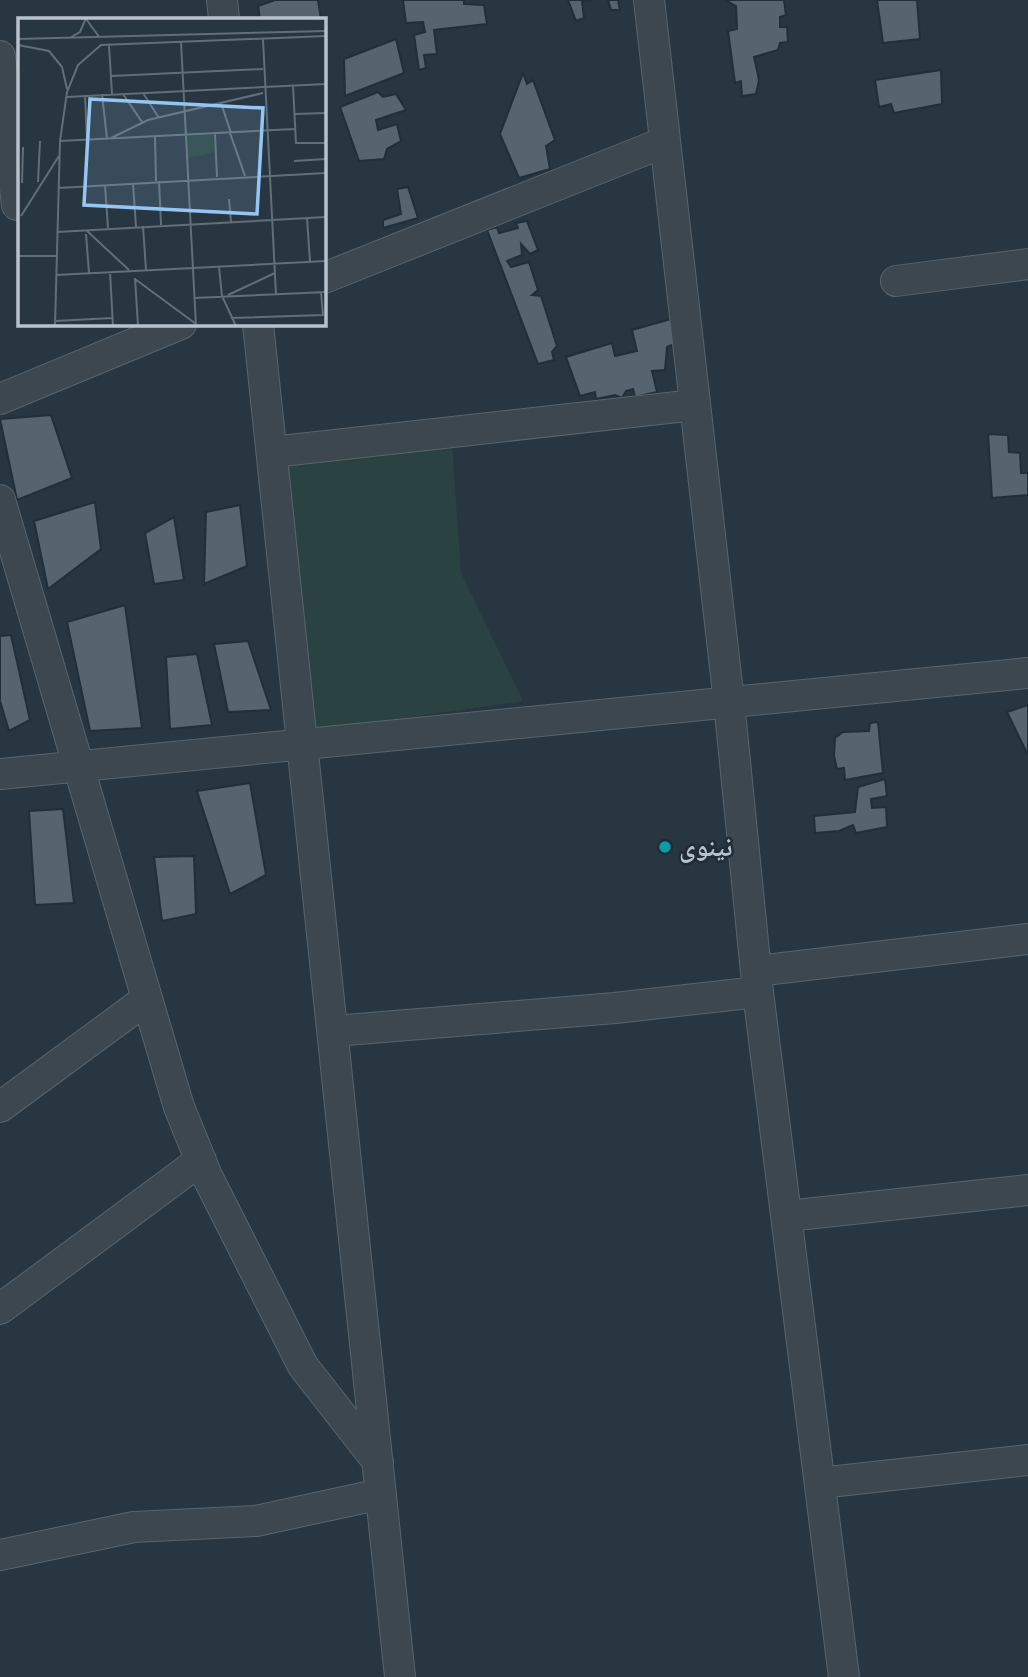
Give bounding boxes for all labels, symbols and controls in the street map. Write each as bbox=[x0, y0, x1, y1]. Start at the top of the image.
inset map bbox=[18, 18, 326, 326]
place label: نينوى bbox=[679, 832, 732, 863]
marker: نينوى bbox=[657, 839, 673, 855]

